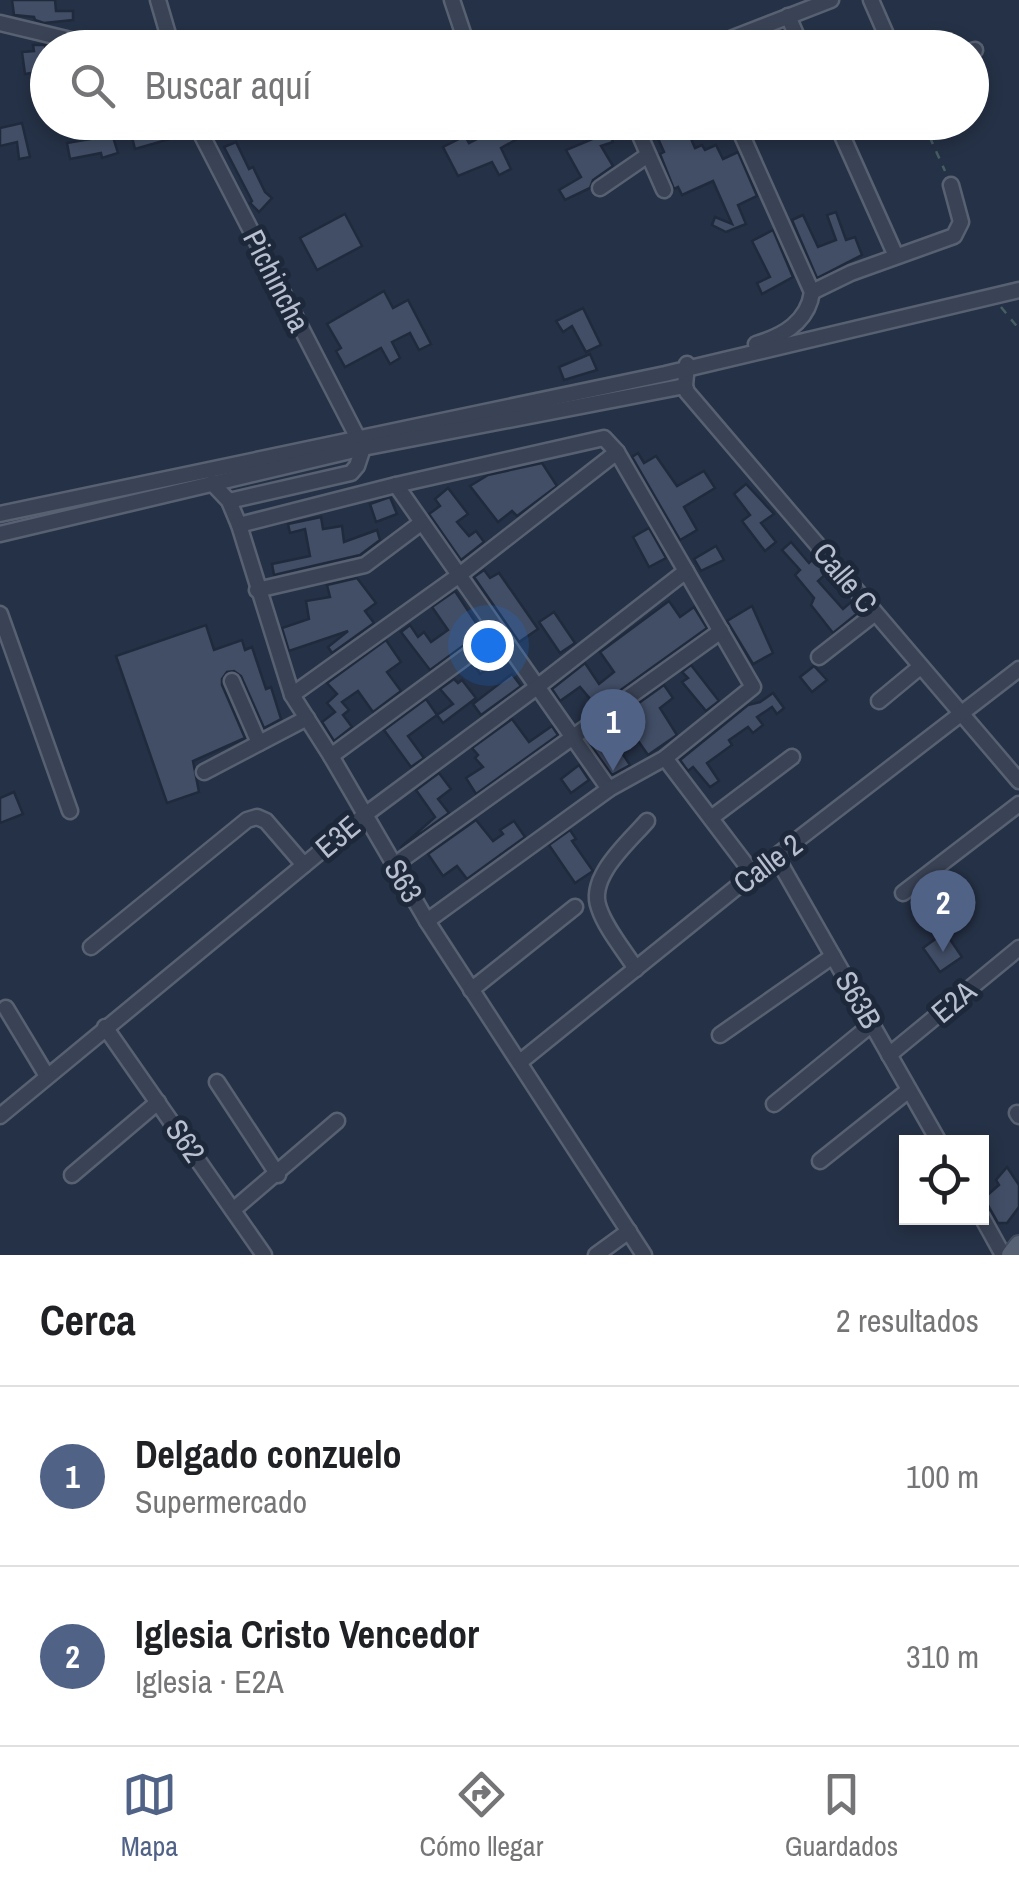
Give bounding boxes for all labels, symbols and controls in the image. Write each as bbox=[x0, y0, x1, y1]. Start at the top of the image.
search box bbox=[30, 30, 989, 140]
icon: search bbox=[65, 58, 120, 113]
text: Buscar aquí bbox=[145, 60, 311, 111]
street label: Pichincha bbox=[234, 223, 320, 339]
street label: Calle C bbox=[805, 534, 887, 621]
your location bbox=[463, 620, 514, 671]
pin: 1 bbox=[580, 688, 646, 771]
street label: E3E bbox=[307, 806, 368, 866]
street label: Calle 2 bbox=[725, 824, 810, 902]
street label: S63 bbox=[375, 851, 432, 910]
pin: 2 bbox=[910, 870, 976, 952]
street label: S63B bbox=[826, 963, 891, 1036]
street label: E2A bbox=[923, 971, 984, 1031]
street label: S62 bbox=[157, 1111, 215, 1170]
map controls bbox=[899, 1135, 989, 1225]
button: locate bbox=[899, 1135, 989, 1225]
text: Cerca bbox=[40, 1292, 136, 1348]
text: 2 resultados bbox=[836, 1299, 979, 1342]
text: Delgado conzuelo bbox=[135, 1429, 402, 1480]
text: 1 bbox=[65, 1455, 80, 1498]
text: 100 m bbox=[906, 1455, 979, 1498]
text: Supermercado bbox=[135, 1480, 307, 1523]
text: Iglesia Cristo Vencedor bbox=[135, 1609, 479, 1660]
text: 2 bbox=[65, 1635, 80, 1678]
text: 310 m bbox=[906, 1635, 979, 1678]
text: Iglesia · E2A bbox=[135, 1660, 284, 1703]
tab: Mapa bbox=[121, 1767, 178, 1865]
tab: Cómo llegar bbox=[420, 1767, 543, 1865]
tab: Guardados bbox=[785, 1767, 898, 1865]

